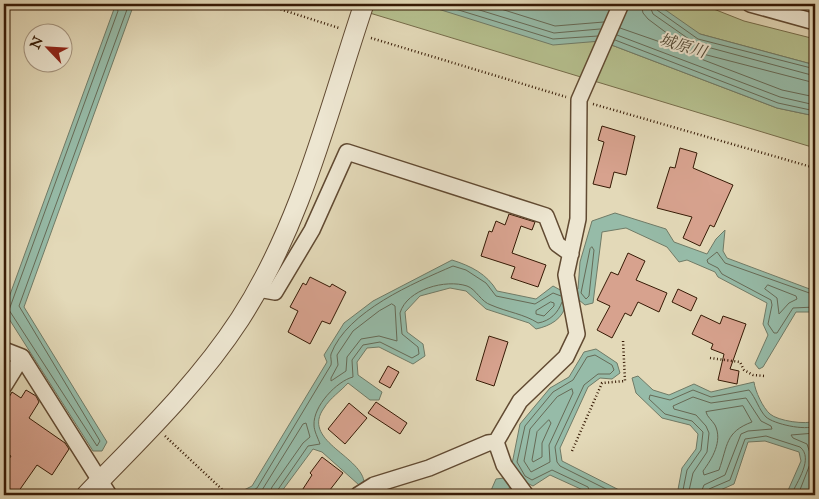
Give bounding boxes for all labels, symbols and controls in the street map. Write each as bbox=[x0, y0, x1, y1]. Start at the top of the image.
north arrow bbox=[22, 22, 72, 72]
water label: 城原川 bbox=[657, 29, 710, 62]
text: N bbox=[26, 34, 47, 52]

